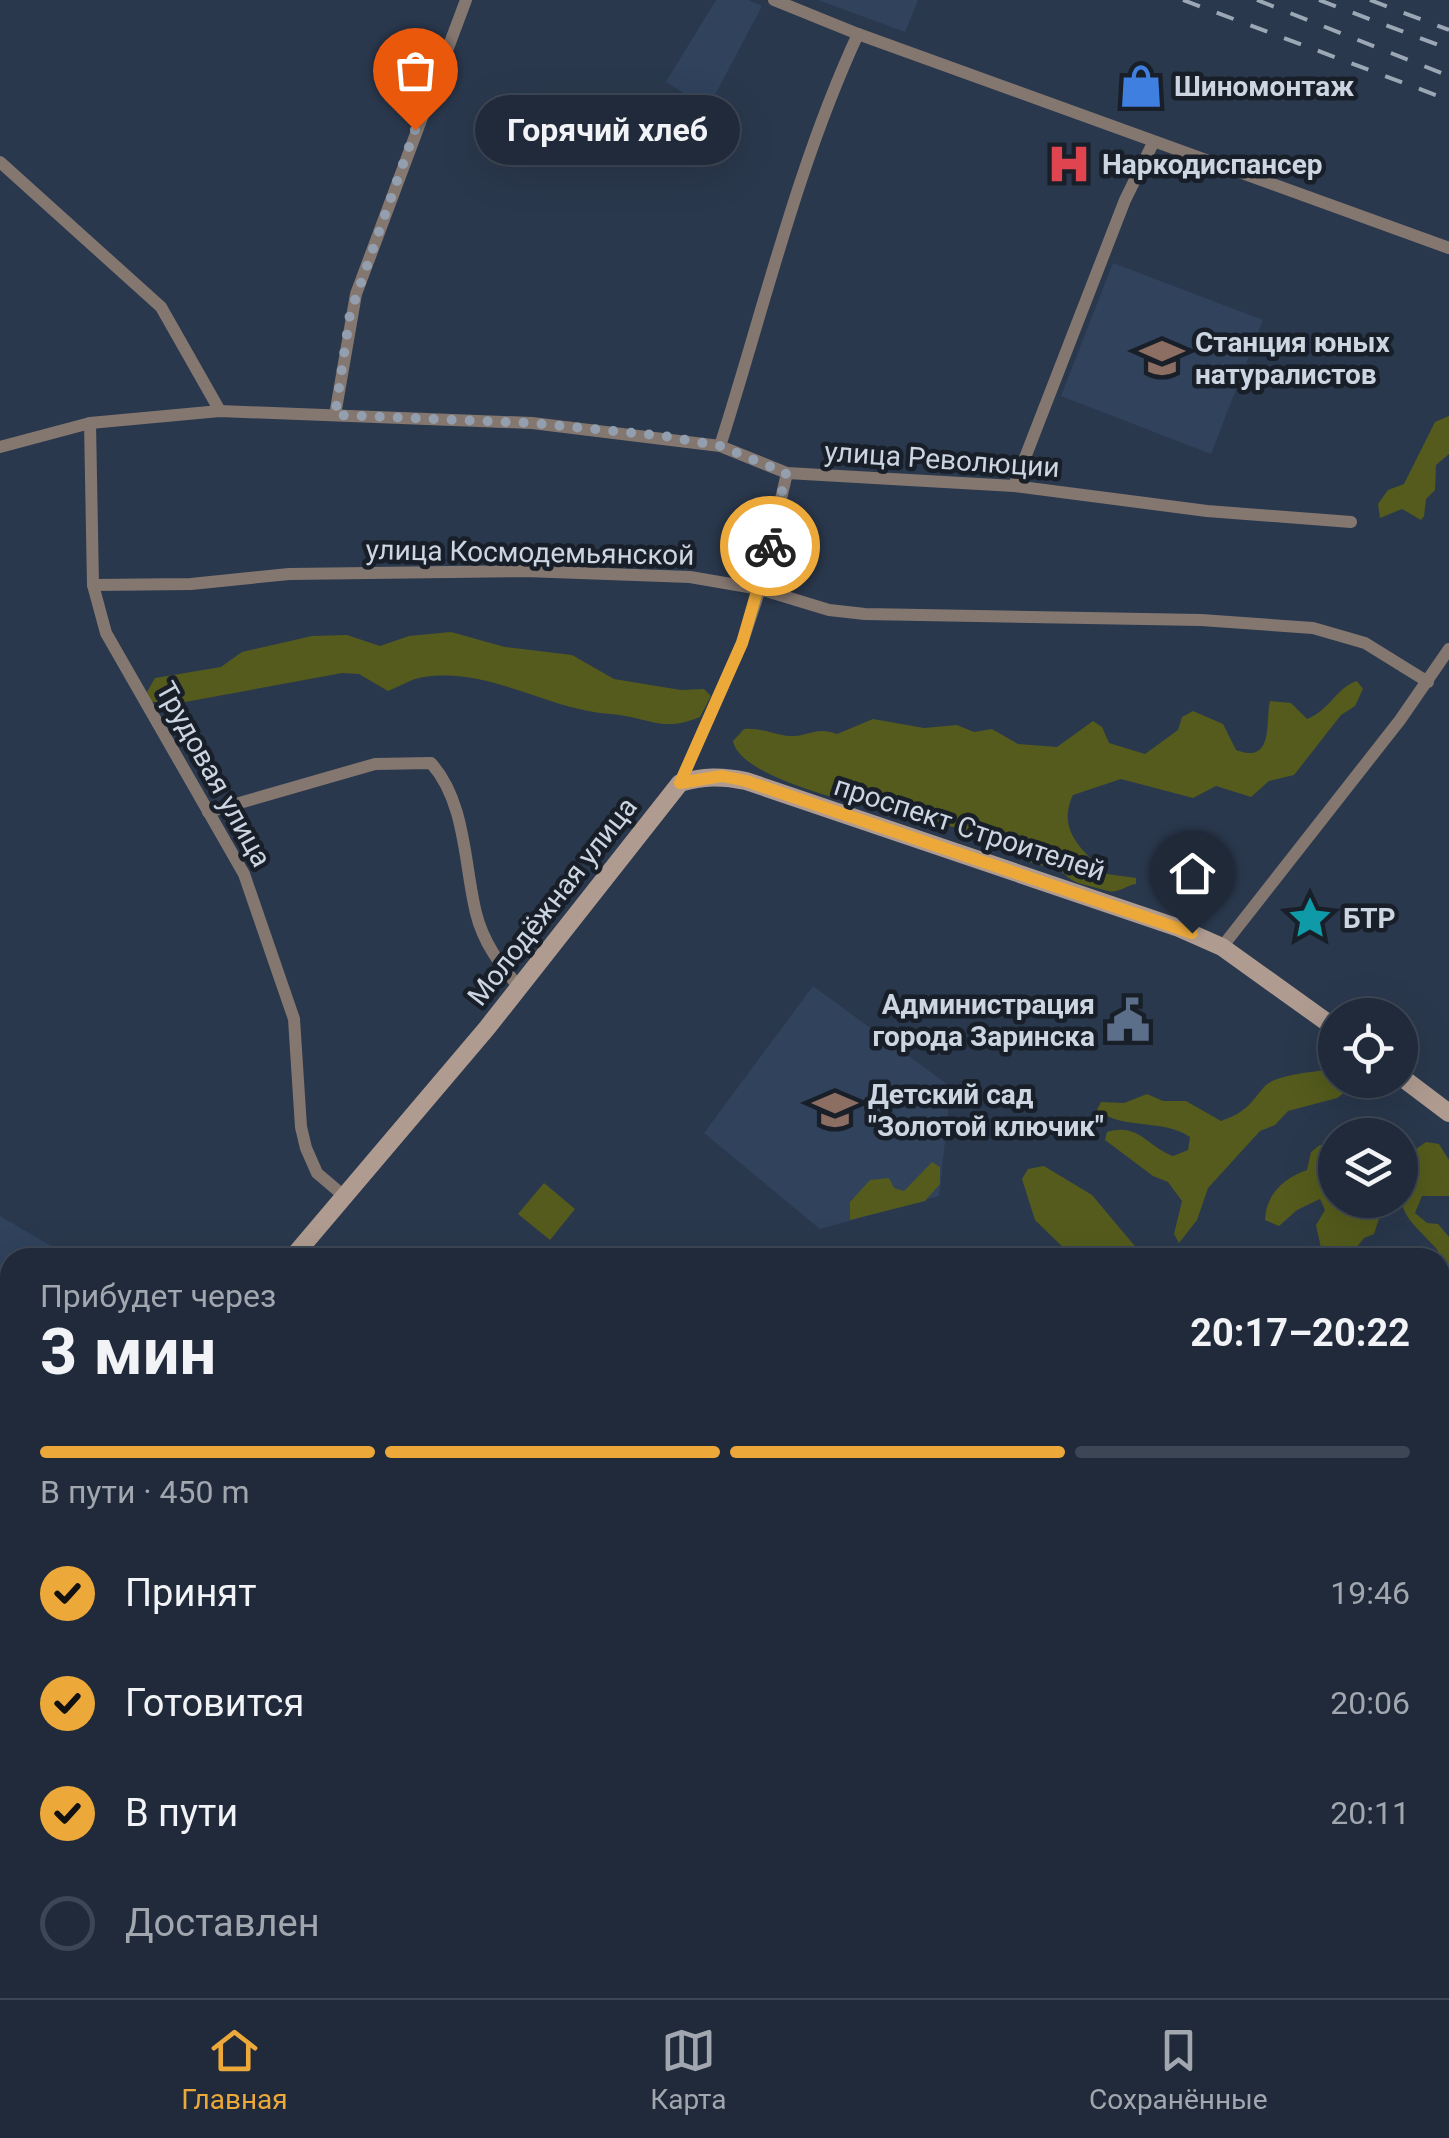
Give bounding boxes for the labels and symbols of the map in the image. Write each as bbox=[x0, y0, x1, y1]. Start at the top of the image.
pin bbox=[373, 28, 458, 131]
shop icon: Шиномонтаж bbox=[1117, 62, 1165, 110]
place label: Шиномонтаж bbox=[1174, 70, 1354, 103]
callout: Горячий хлеб bbox=[475, 95, 740, 165]
hospital icon: Наркодиспансер bbox=[1045, 140, 1093, 188]
place label: Наркодиспансер bbox=[1102, 148, 1323, 181]
place label: Станция юных натуралистов bbox=[1195, 326, 1390, 391]
school or university icon: Станция юных натуралистов bbox=[1138, 334, 1186, 382]
street label: улица Революции bbox=[823, 435, 1061, 484]
courier bbox=[720, 496, 820, 596]
street label: улица Космодемьянской bbox=[365, 533, 695, 572]
street label: Трудовая улица bbox=[149, 676, 278, 873]
street label: проспект Строителей bbox=[830, 769, 1110, 888]
street label: Молодёжная улица bbox=[461, 791, 644, 1012]
pin bbox=[1150, 831, 1235, 934]
place icon: БТР bbox=[1286, 894, 1334, 942]
place label: БТР bbox=[1343, 902, 1396, 935]
place label: Администрация города Заринска bbox=[872, 988, 1095, 1053]
public building icon: Администрация города Заринска bbox=[1104, 996, 1152, 1044]
place label: Детский сад "Золотой ключик" bbox=[868, 1078, 1104, 1143]
school or university icon: Детский сад "Золотой ключик" bbox=[811, 1086, 859, 1134]

